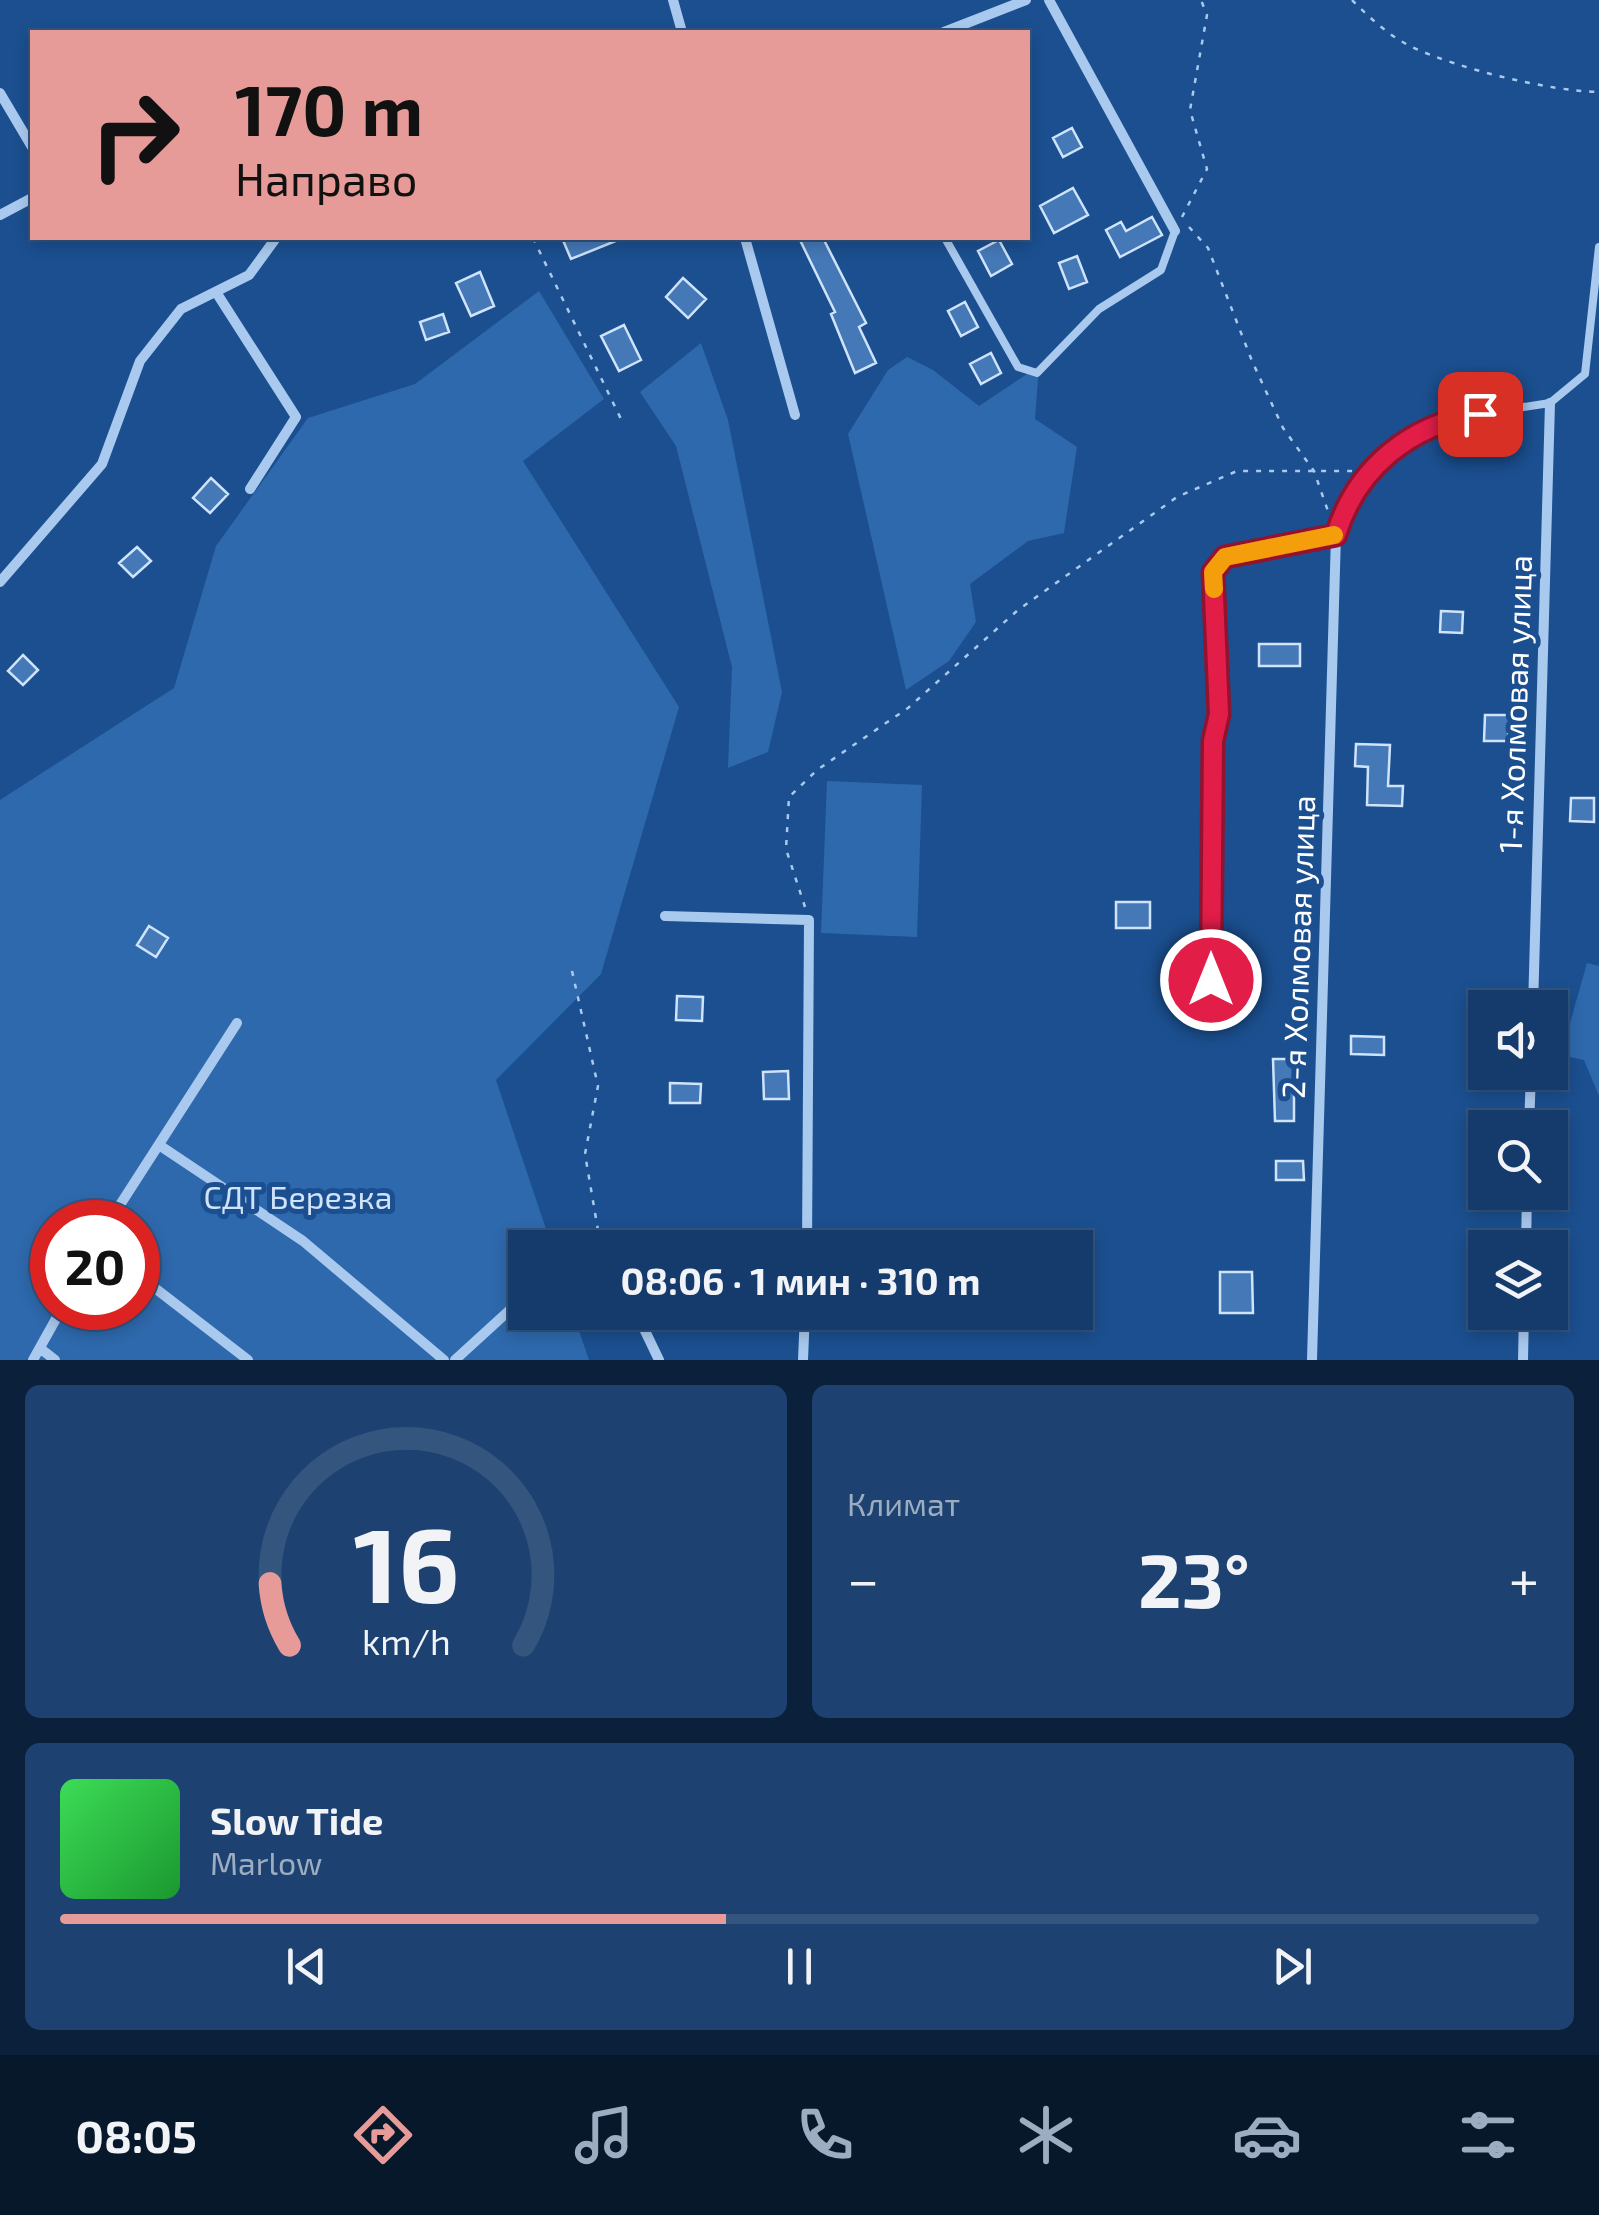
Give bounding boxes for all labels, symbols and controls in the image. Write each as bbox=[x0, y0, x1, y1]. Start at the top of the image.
text: 170 m bbox=[235, 66, 423, 150]
icon: right bbox=[70, 70, 200, 200]
text: Направо bbox=[235, 151, 417, 205]
pin bbox=[1438, 372, 1523, 457]
icon: arrive bbox=[1453, 387, 1508, 442]
street label: 1-я Холмовая улица bbox=[1490, 554, 1539, 854]
street label: 2-я Холмовая улица bbox=[1273, 795, 1322, 1099]
position arrow bbox=[1159, 928, 1263, 1032]
map controls bbox=[1468, 990, 1568, 1330]
button: sound bbox=[1468, 990, 1568, 1090]
button: search bbox=[1468, 1110, 1568, 1210]
park label: СДТ Березка bbox=[204, 1177, 392, 1215]
speed limit sign: 20 bbox=[30, 1200, 160, 1330]
button: layers bbox=[1468, 1230, 1568, 1330]
text: 08:06 · 1 мин · 310 m bbox=[621, 1257, 980, 1303]
text: Климат bbox=[847, 1484, 960, 1522]
text: 16 bbox=[353, 1499, 459, 1624]
text: 23° bbox=[1138, 1533, 1250, 1623]
text: − bbox=[847, 1545, 879, 1611]
text: + bbox=[1509, 1545, 1539, 1611]
text: km/h bbox=[362, 1619, 450, 1662]
text: Slow Tide bbox=[210, 1797, 383, 1843]
text: Marlow bbox=[210, 1843, 322, 1881]
icon: previous bbox=[279, 1939, 334, 1994]
icon: pause bbox=[772, 1939, 827, 1994]
icon: next bbox=[1265, 1939, 1320, 1994]
icon: directions bbox=[348, 2100, 418, 2170]
icon: music bbox=[569, 2100, 639, 2170]
icon: phone bbox=[790, 2100, 860, 2170]
icon: climate bbox=[1011, 2100, 1081, 2170]
icon: car bbox=[1232, 2100, 1302, 2170]
icon: filters bbox=[1453, 2100, 1523, 2170]
text: 08:05 bbox=[76, 2108, 197, 2162]

